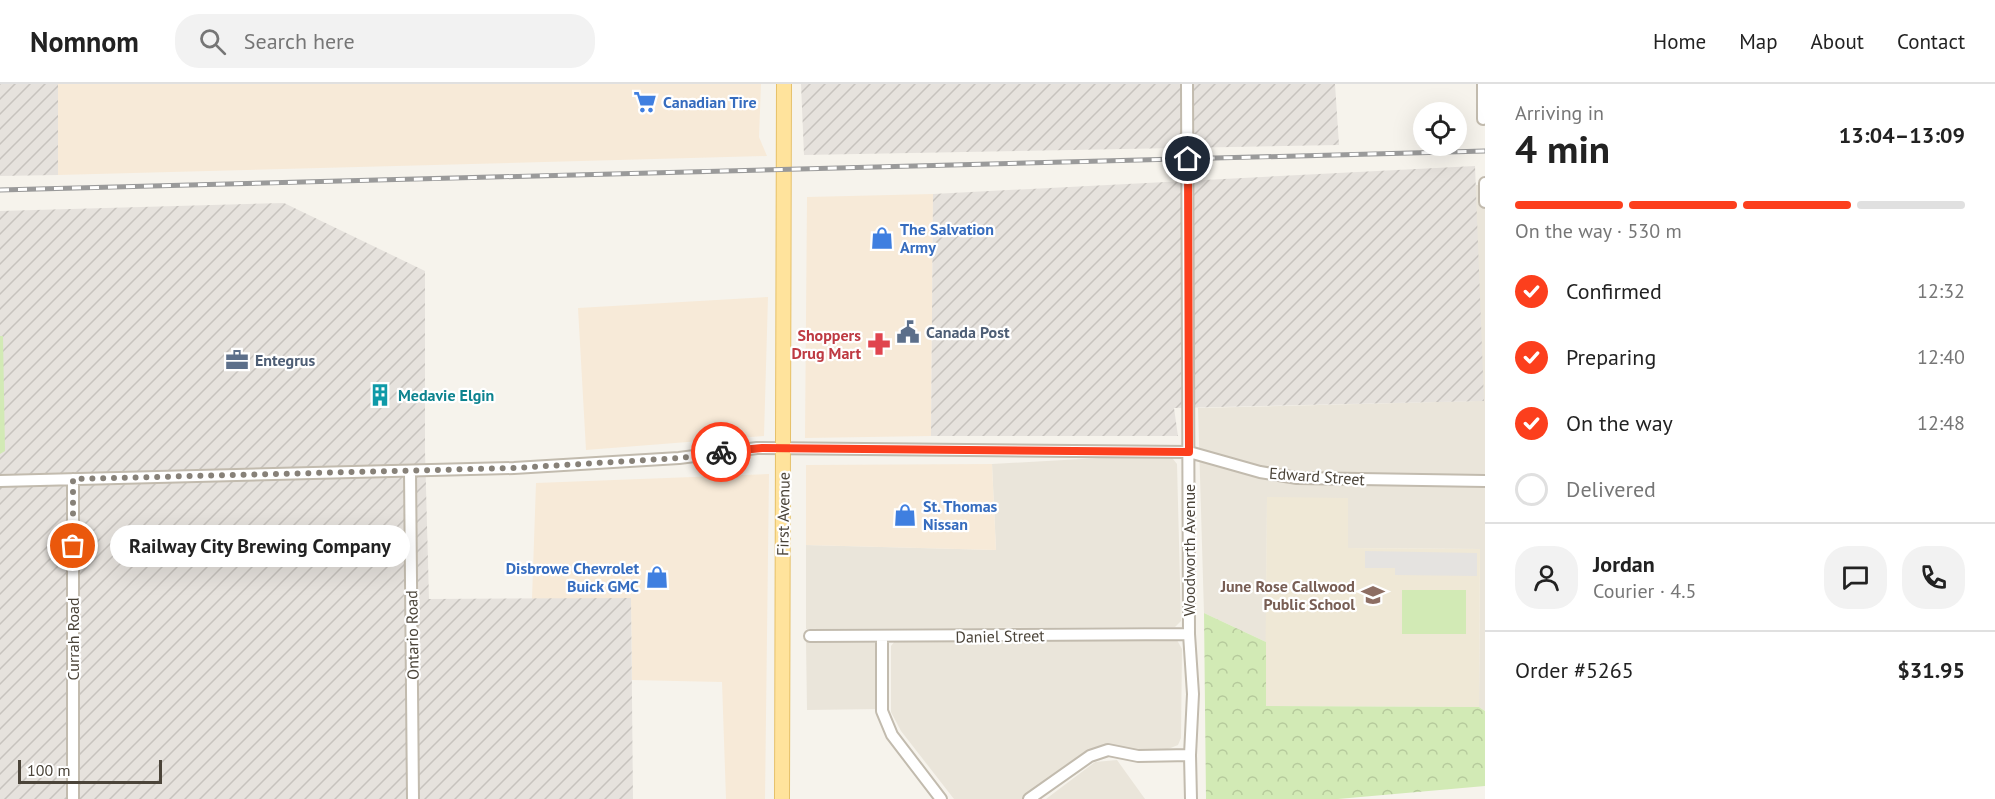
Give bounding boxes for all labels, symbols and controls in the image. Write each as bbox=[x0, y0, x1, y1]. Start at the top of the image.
search box bbox=[175, 14, 595, 68]
text: Nomnom bbox=[30, 23, 139, 60]
icon: search bbox=[196, 25, 229, 58]
text: Search here bbox=[244, 27, 355, 55]
text: Home bbox=[1653, 28, 1706, 55]
text: Map bbox=[1739, 28, 1778, 55]
text: About bbox=[1811, 28, 1864, 55]
text: Contact bbox=[1897, 28, 1965, 55]
supermarket icon: Canadian Tire bbox=[632, 89, 658, 115]
place label: Canadian Tire bbox=[663, 92, 757, 112]
text: Arriving in bbox=[1515, 100, 1604, 126]
map controls bbox=[1413, 102, 1467, 156]
button: locate bbox=[1413, 102, 1467, 156]
text: 13:04–13:09 bbox=[1839, 121, 1965, 149]
text: 4 min bbox=[1515, 123, 1610, 174]
pin bbox=[1162, 133, 1213, 184]
icon: home bbox=[1171, 142, 1204, 175]
text: On the way · 530 m bbox=[1515, 218, 1682, 244]
place label: The Salvation Army bbox=[900, 219, 994, 257]
shop icon: The Salvation Army bbox=[869, 225, 895, 251]
icon: check bbox=[1515, 275, 1548, 308]
text: Confirmed bbox=[1566, 277, 1662, 305]
text: 12:32 bbox=[1917, 278, 1965, 304]
public building icon: Canada Post bbox=[895, 319, 921, 345]
place label: Canada Post bbox=[926, 322, 1010, 342]
place label: Shoppers Drug Mart bbox=[791, 325, 861, 363]
pharmacy icon: Shoppers Drug Mart bbox=[866, 331, 892, 357]
icon: check bbox=[1515, 341, 1548, 374]
text: Preparing bbox=[1566, 343, 1656, 371]
text: 12:40 bbox=[1917, 344, 1965, 370]
office icon: Entegrus bbox=[224, 347, 250, 373]
place label: Entegrus bbox=[255, 350, 315, 370]
building icon: Medavie Elgin bbox=[367, 382, 393, 408]
place label: Medavie Elgin bbox=[398, 385, 494, 405]
icon: check bbox=[1515, 407, 1548, 440]
text: On the way bbox=[1566, 409, 1673, 437]
text: 12:48 bbox=[1917, 410, 1965, 436]
courier bbox=[691, 422, 751, 482]
icon: bike bbox=[705, 436, 738, 469]
street label: Edward Street bbox=[1268, 463, 1366, 489]
street label: First Avenue bbox=[772, 472, 794, 556]
text: Delivered bbox=[1566, 475, 1656, 503]
street label: Woodworth Avenue bbox=[1179, 484, 1199, 616]
place label: St. Thomas Nissan bbox=[923, 496, 998, 534]
shop icon: St. Thomas Nissan bbox=[892, 502, 918, 528]
pin bbox=[47, 520, 98, 571]
callout: Railway City Brewing Company bbox=[109, 525, 409, 567]
icon: bag bbox=[56, 529, 89, 562]
text: Railway City Brewing Company bbox=[129, 533, 391, 559]
button: person bbox=[1515, 546, 1578, 609]
button: chat bbox=[1824, 546, 1887, 609]
button: phone bbox=[1902, 546, 1965, 609]
text: Jordan bbox=[1593, 550, 1655, 578]
place label: Disbrowe Chevrolet Buick GMC bbox=[506, 558, 639, 596]
shop icon: Disbrowe Chevrolet Buick GMC bbox=[644, 564, 670, 590]
place label: June Rose Callwood Public School bbox=[1220, 576, 1355, 614]
text: Courier · 4.5 bbox=[1593, 578, 1696, 604]
school or university icon: June Rose Callwood Public School bbox=[1360, 582, 1386, 608]
street label: Ontario Road bbox=[401, 590, 423, 680]
street label: Currah Road bbox=[63, 597, 83, 681]
street label: Daniel Street bbox=[955, 625, 1045, 647]
text: Order #5265 bbox=[1515, 656, 1634, 684]
text: $31.95 bbox=[1897, 656, 1965, 684]
scale bar bbox=[18, 757, 162, 784]
text: 100 m bbox=[27, 760, 70, 780]

